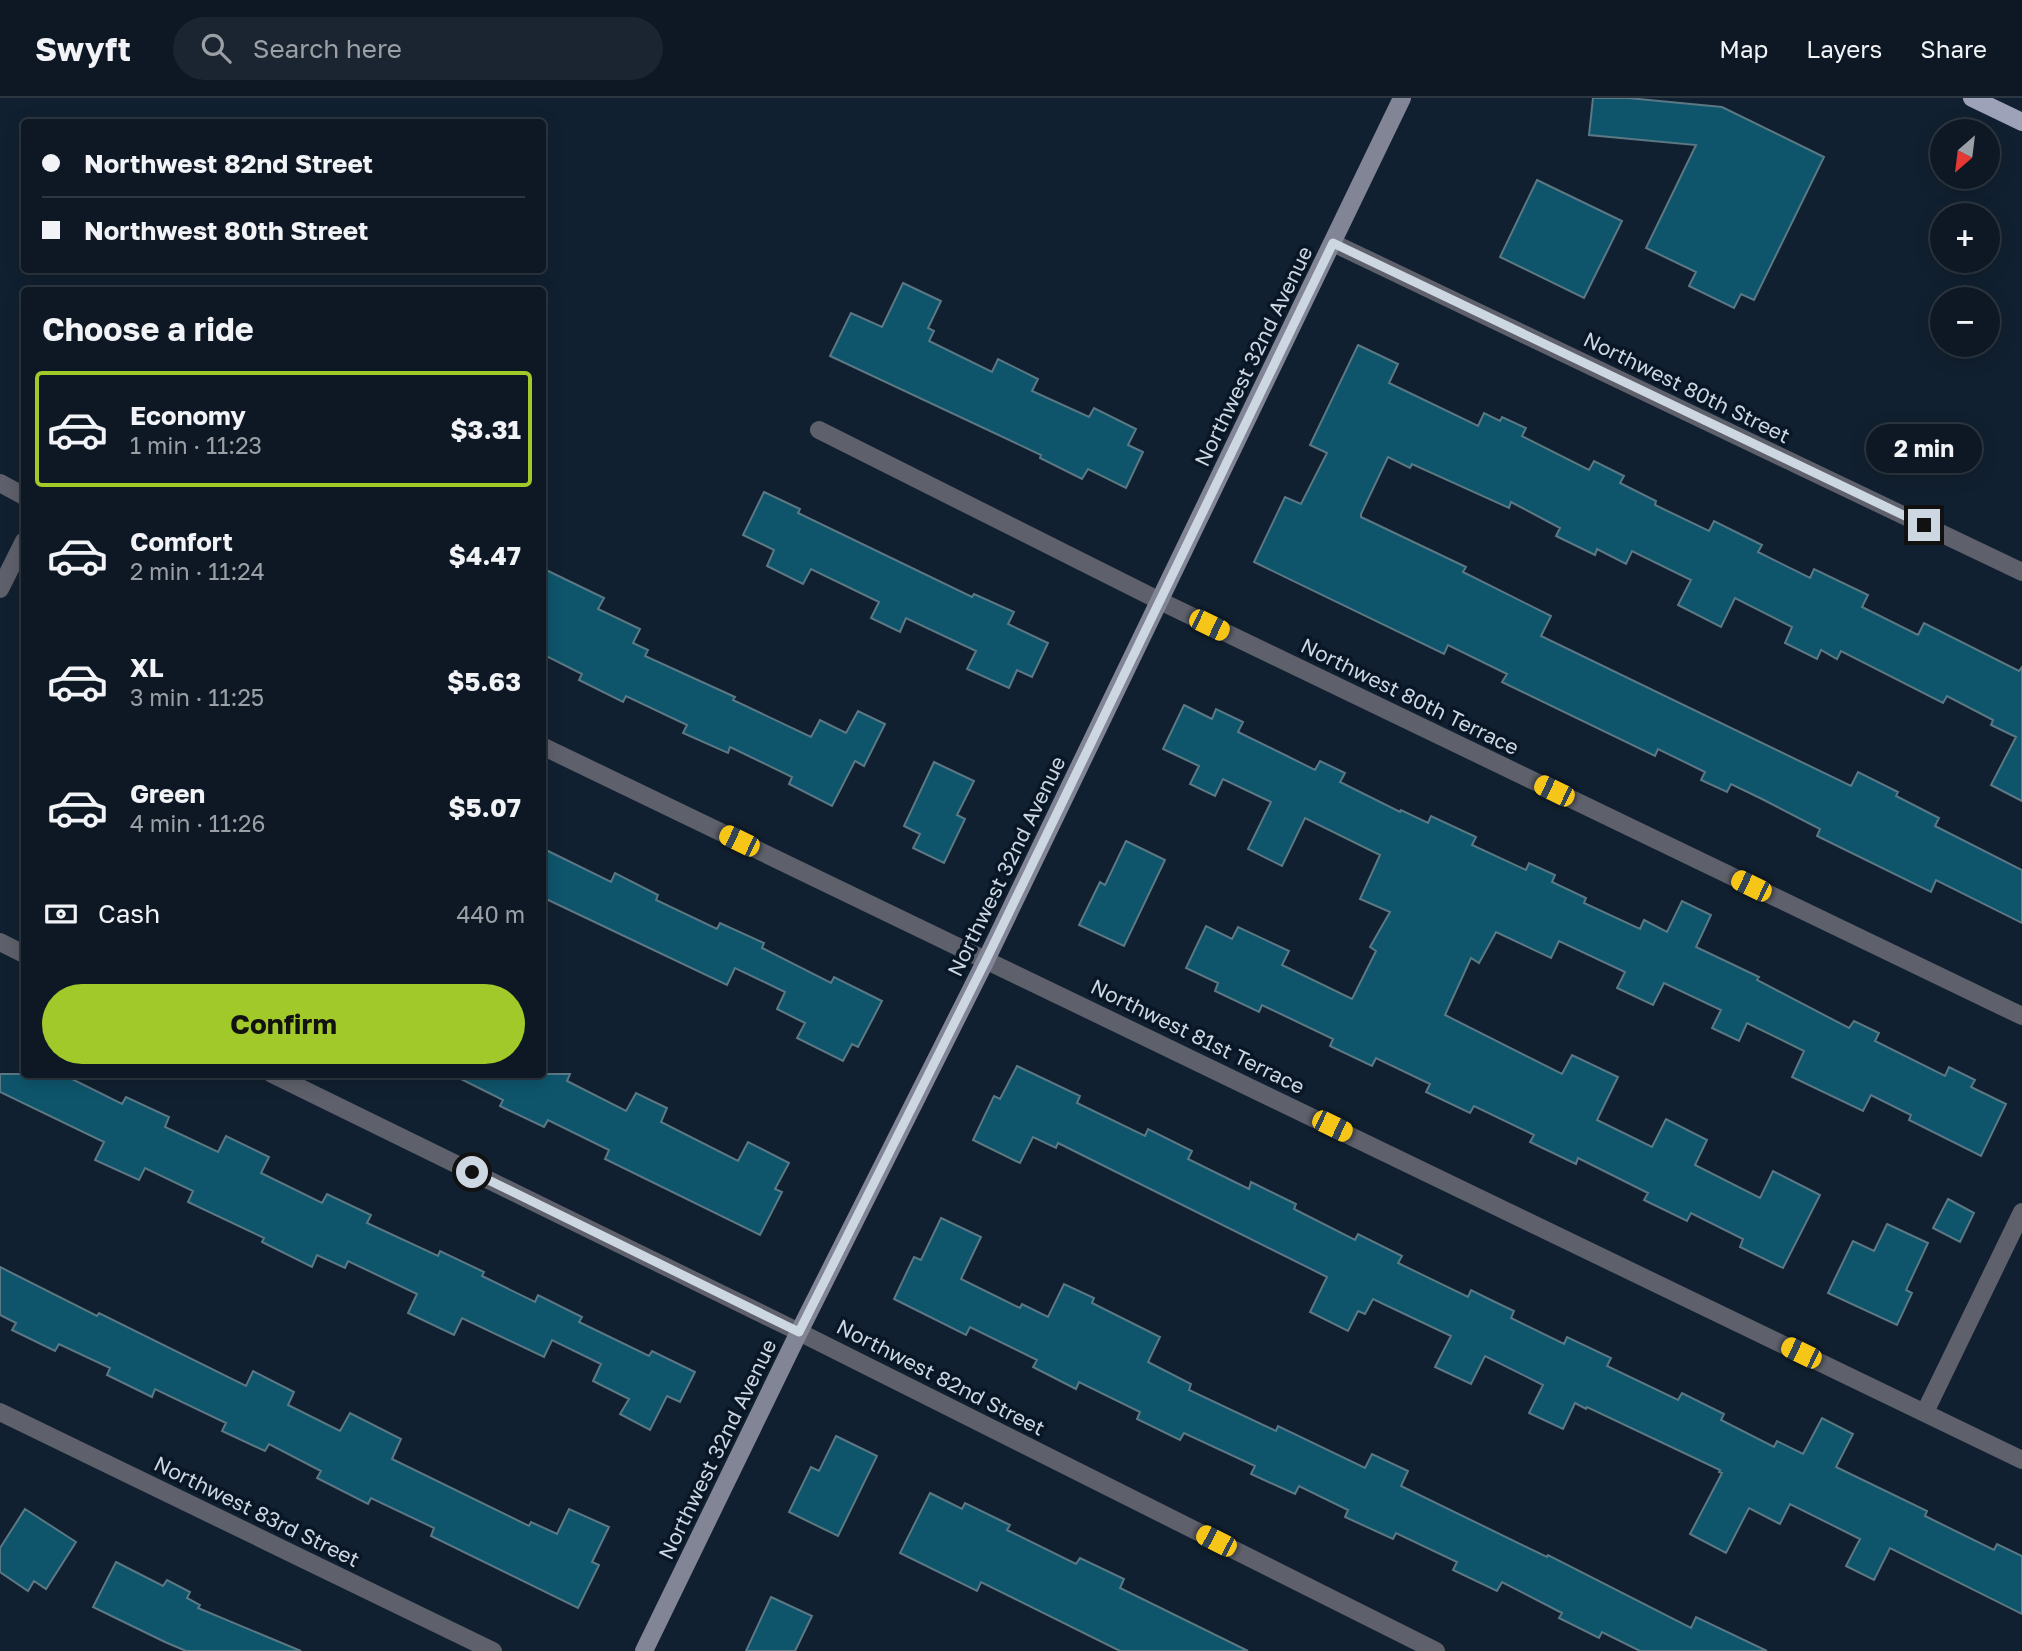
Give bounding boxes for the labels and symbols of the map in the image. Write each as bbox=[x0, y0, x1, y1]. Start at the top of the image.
north arrow bbox=[1930, 119, 2000, 189]
street label: Northwest 32nd Avenue bbox=[1188, 242, 1318, 470]
street label: Northwest 80th Street bbox=[1579, 326, 1795, 448]
callout: 2 min bbox=[1866, 424, 1982, 472]
route end bbox=[1908, 509, 1940, 541]
car bbox=[1186, 606, 1233, 644]
street label: Northwest 80th Terrace bbox=[1297, 632, 1523, 760]
street label: Northwest 32nd Avenue bbox=[941, 752, 1071, 980]
car bbox=[1531, 772, 1578, 810]
car bbox=[716, 822, 763, 860]
car bbox=[1728, 867, 1775, 905]
street label: Northwest 81st Terrace bbox=[1087, 973, 1309, 1099]
car bbox=[1309, 1107, 1356, 1145]
route start bbox=[456, 1156, 488, 1188]
street label: Northwest 82nd Street bbox=[833, 1313, 1049, 1441]
car bbox=[1778, 1334, 1825, 1372]
street label: Northwest 32nd Avenue bbox=[652, 1335, 782, 1563]
street label: Northwest 83rd Street bbox=[150, 1450, 364, 1572]
car bbox=[1193, 1522, 1240, 1560]

